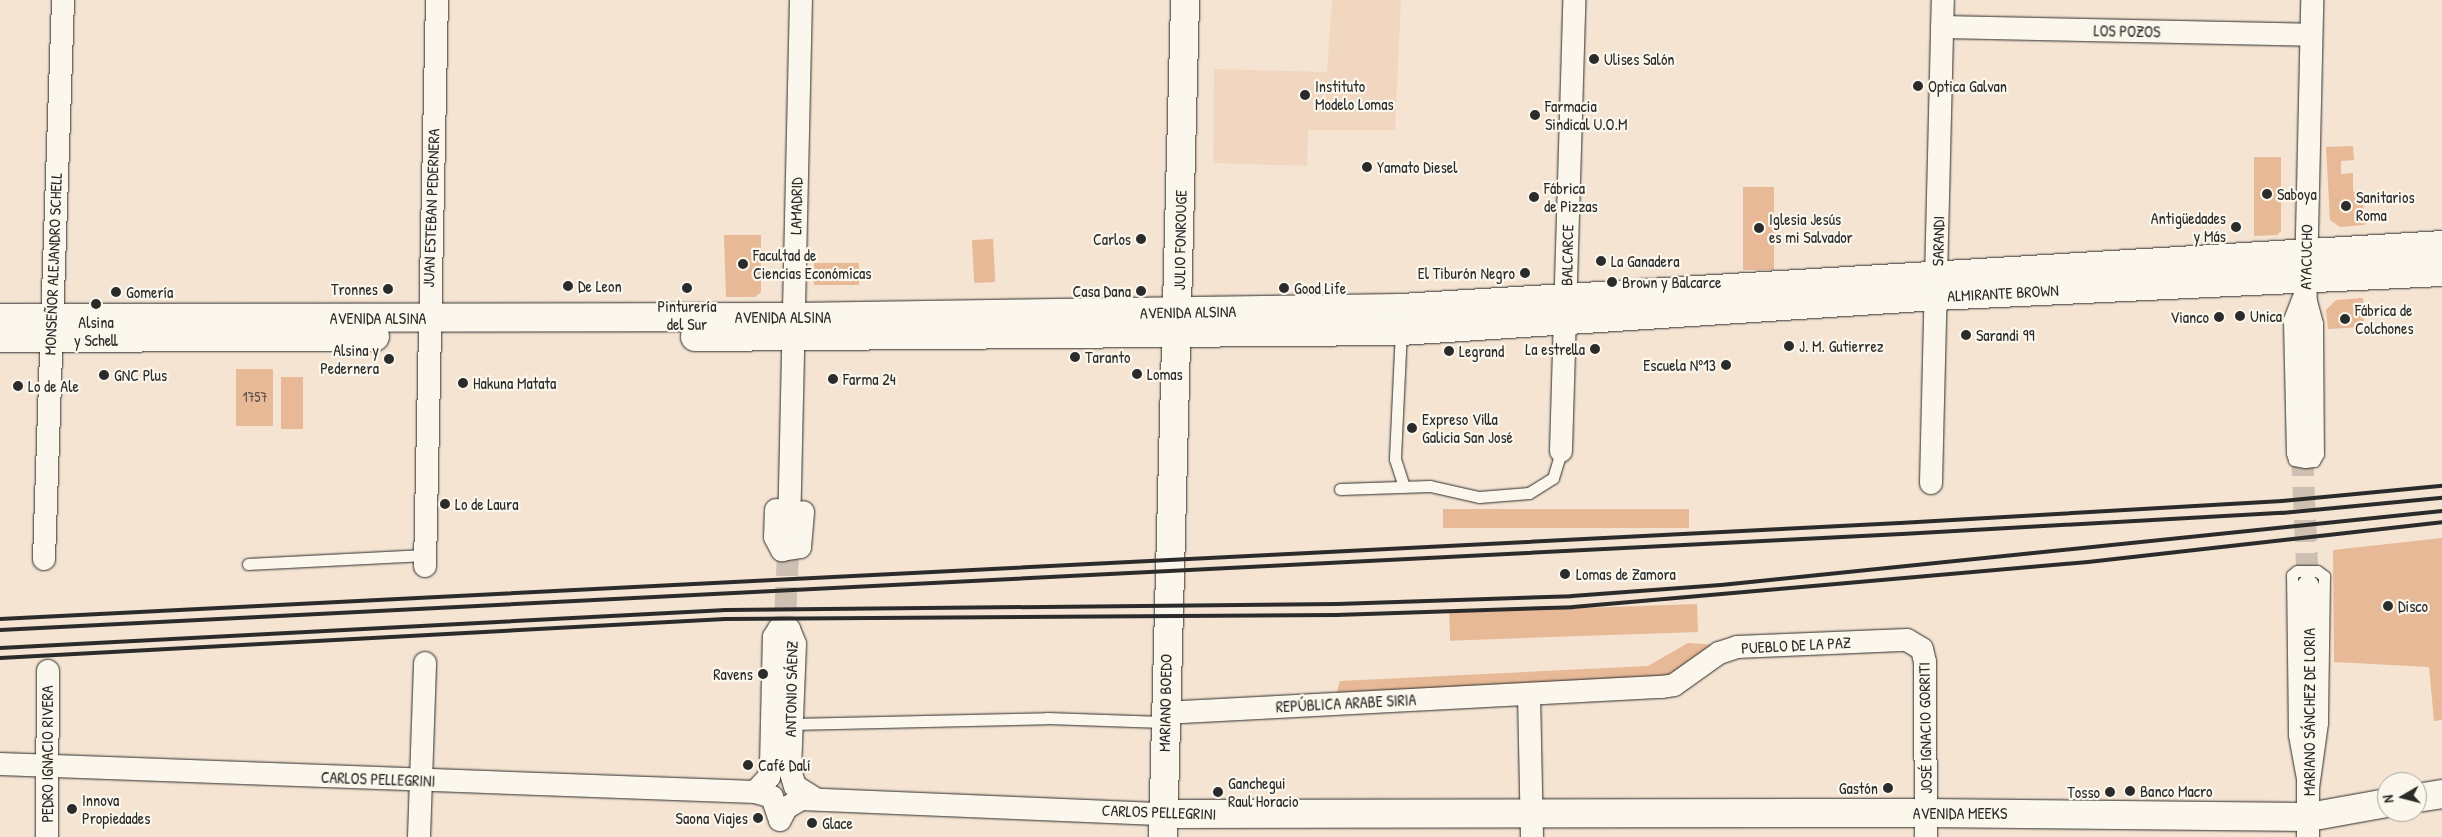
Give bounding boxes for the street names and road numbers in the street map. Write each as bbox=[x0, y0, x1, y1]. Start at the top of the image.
street label: LOS POZOS bbox=[2093, 21, 2161, 41]
street label: JUAN ESTEBAN PEDERNERA bbox=[419, 128, 443, 288]
street label: MONSEÑOR ALEJANDRO SCHELL bbox=[40, 172, 66, 356]
street label: LAMADRID bbox=[786, 177, 806, 235]
street label: JULIO FONROUGE bbox=[1170, 190, 1190, 290]
street label: SARANDI bbox=[1928, 216, 1948, 266]
street label: BALCARCE bbox=[1557, 224, 1577, 286]
street label: AYACUCHO bbox=[2296, 224, 2316, 290]
street label: ALMIRANTE BROWN bbox=[1947, 280, 2059, 306]
street label: AVENIDA ALSINA bbox=[1140, 302, 1236, 322]
street label: AVENIDA ALSINA bbox=[735, 307, 831, 327]
street label: AVENIDA ALSINA bbox=[330, 308, 426, 328]
street label: MARIANO SÁNCHEZ DE LORIA bbox=[2299, 628, 2319, 796]
street label: PUEBLO DE LA PAZ bbox=[1741, 633, 1851, 657]
street label: ANTONIO SÁENZ bbox=[781, 641, 801, 737]
street label: MARIANO BOEDO bbox=[1155, 654, 1175, 752]
street label: JOSÉ IGNACIO GORRITI bbox=[1914, 662, 1936, 794]
street label: PEDRO IGNACIO RIVERA bbox=[37, 685, 57, 823]
street label: REPÚBLICA ARABE SIRIA bbox=[1275, 690, 1417, 716]
street label: CARLOS PELLEGRINI bbox=[320, 767, 436, 791]
street label: CARLOS PELLEGRINI bbox=[1101, 800, 1217, 824]
street label: AVENIDA MEEKS bbox=[1913, 803, 2007, 823]

